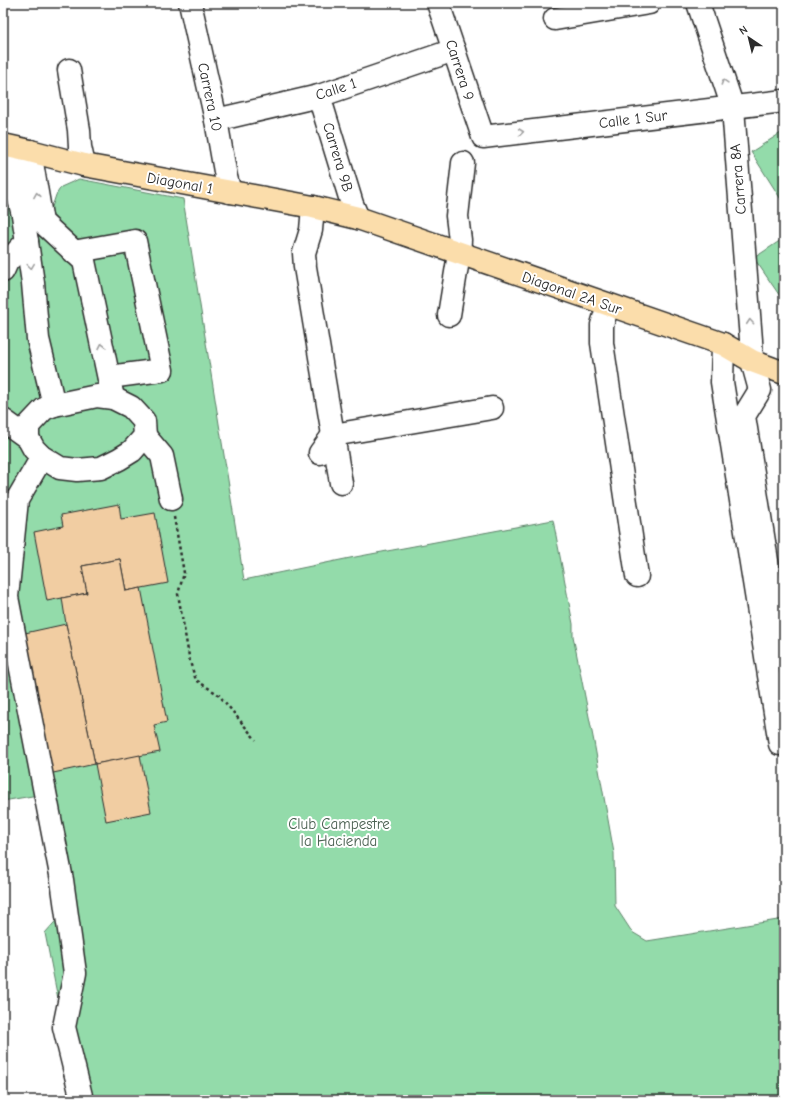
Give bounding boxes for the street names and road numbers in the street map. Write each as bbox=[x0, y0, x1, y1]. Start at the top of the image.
street label: Carrera 9 bbox=[442, 38, 478, 103]
street label: Carrera 10 bbox=[194, 61, 226, 133]
street label: Calle 1 bbox=[313, 74, 359, 104]
street label: Calle 1 Sur bbox=[598, 106, 668, 132]
street label: Carrera 9B bbox=[319, 120, 357, 194]
street label: Carrera 8A bbox=[726, 143, 750, 215]
street label: Diagonal 1 bbox=[146, 168, 214, 198]
street label: Diagonal 2A Sur bbox=[520, 268, 624, 318]

